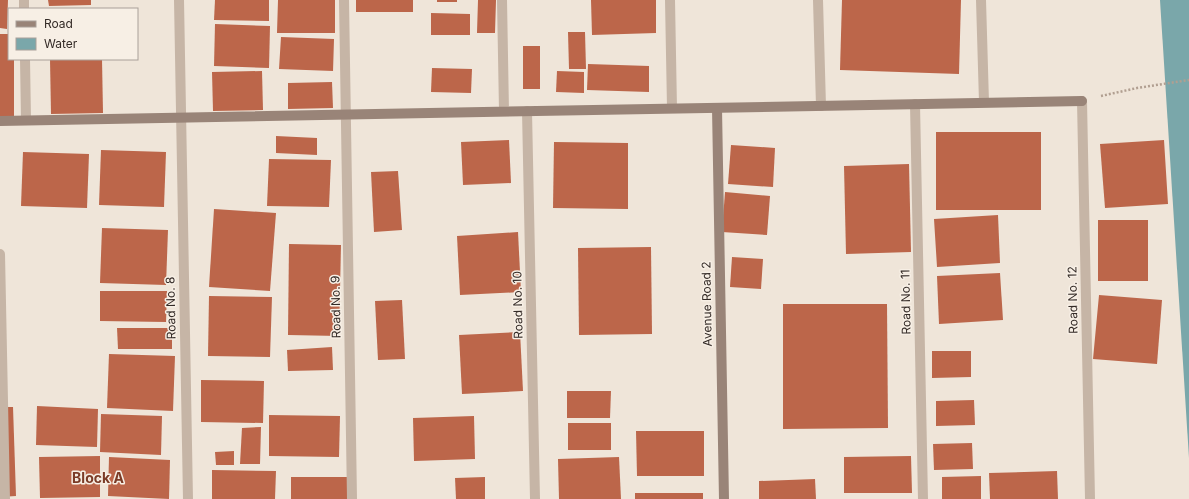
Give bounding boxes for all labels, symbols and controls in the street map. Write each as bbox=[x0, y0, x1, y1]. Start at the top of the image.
legend bbox=[8, 8, 138, 60]
text: Road bbox=[44, 16, 73, 31]
text: Water bbox=[44, 36, 78, 51]
street label: Avenue Road 2 bbox=[698, 261, 715, 347]
street label: Road No. 12 bbox=[1064, 266, 1081, 334]
street label: Road No. 11 bbox=[897, 269, 914, 335]
street label: Road No. 10 bbox=[509, 271, 526, 339]
street label: Road No. 9 bbox=[327, 275, 344, 339]
street label: Road No. 8 bbox=[162, 276, 179, 340]
district label: Block A bbox=[72, 469, 124, 486]

